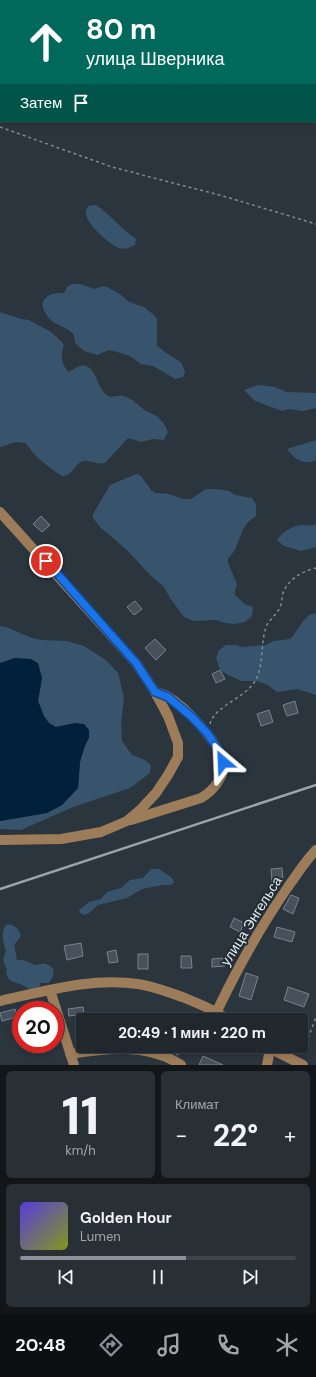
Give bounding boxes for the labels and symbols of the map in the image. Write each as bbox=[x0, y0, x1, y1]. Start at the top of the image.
pin bbox=[29, 544, 63, 578]
position arrow bbox=[202, 741, 244, 783]
street label: улица Энгельса bbox=[216, 873, 286, 969]
speed limit sign: 20 bbox=[12, 1001, 64, 1053]

